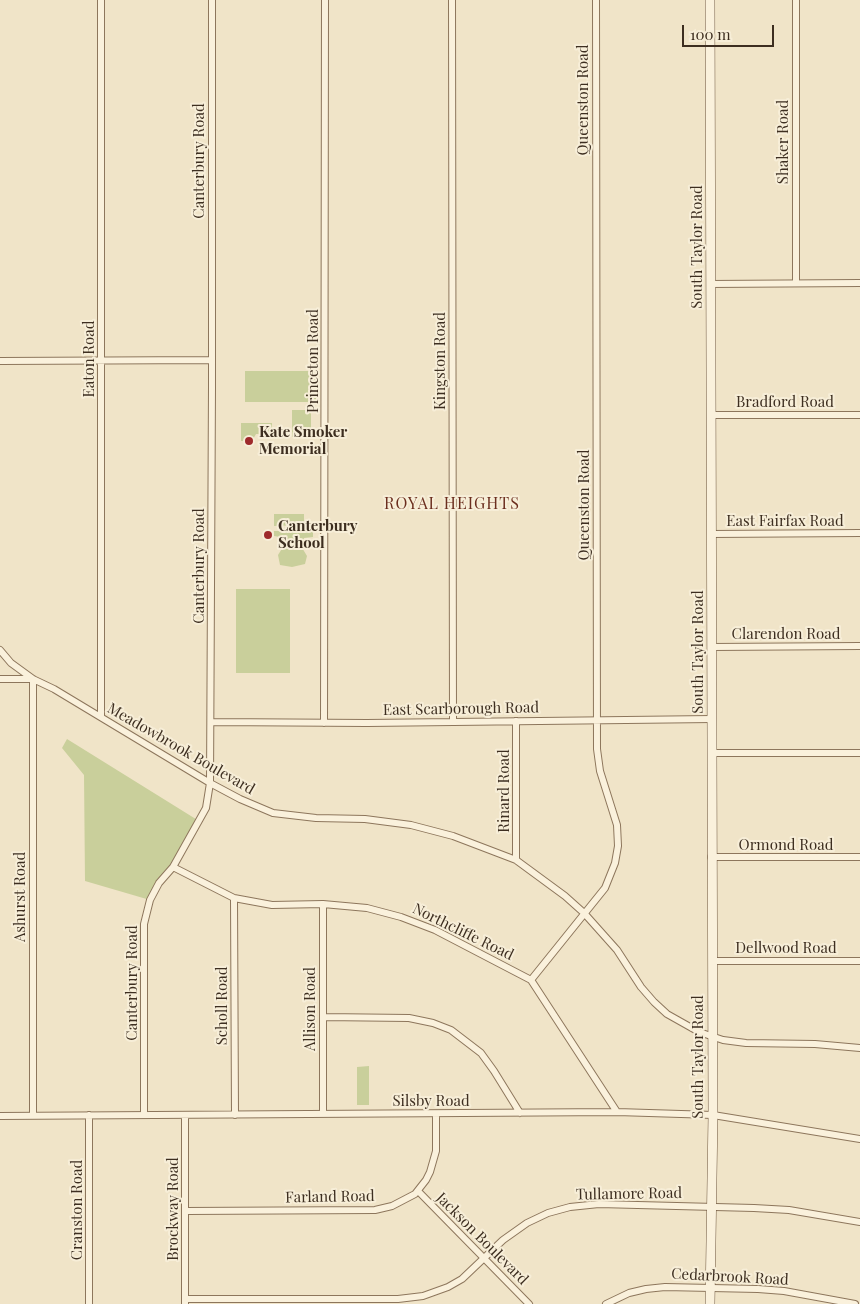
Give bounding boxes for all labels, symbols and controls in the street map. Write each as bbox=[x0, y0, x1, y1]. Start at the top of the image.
scale bar bbox=[685, 15, 778, 47]
text: 100 m bbox=[690, 24, 731, 44]
street label: Queenston Road bbox=[574, 44, 592, 156]
street label: Shaker Road bbox=[774, 100, 792, 184]
street label: Canterbury Road bbox=[190, 103, 208, 219]
street label: South Taylor Road bbox=[688, 185, 706, 309]
street label: Princeton Road bbox=[304, 309, 322, 413]
street label: Kingston Road bbox=[431, 312, 449, 410]
street label: Eaton Road bbox=[80, 321, 98, 397]
street label: Bradford Road bbox=[736, 393, 834, 411]
place label: Kate Smoker Memorial bbox=[259, 423, 347, 458]
marker: Kate Smoker Memorial bbox=[243, 435, 255, 447]
street label: Queenston Road bbox=[575, 449, 593, 561]
district label: ROYAL HEIGHTS bbox=[382, 494, 522, 514]
street label: Canterbury Road bbox=[190, 508, 208, 624]
street label: East Fairfax Road bbox=[726, 512, 844, 530]
place label: Canterbury School bbox=[278, 517, 358, 552]
marker: Canterbury School bbox=[262, 529, 274, 541]
street label: South Taylor Road bbox=[689, 590, 707, 714]
street label: Clarendon Road bbox=[732, 625, 840, 643]
street label: Meadowbrook Boulevard bbox=[104, 699, 258, 799]
street label: East Scarborough Road bbox=[383, 699, 539, 719]
street label: Rinard Road bbox=[495, 749, 513, 833]
street label: Ormond Road bbox=[739, 836, 833, 854]
street label: Ashurst Road bbox=[11, 852, 29, 942]
street label: Northcliffe Road bbox=[409, 900, 517, 964]
street label: Canterbury Road bbox=[123, 925, 141, 1041]
street label: Dellwood Road bbox=[735, 939, 837, 957]
street label: Scholl Road bbox=[213, 967, 231, 1045]
street label: Allison Road bbox=[301, 967, 319, 1051]
street label: South Taylor Road bbox=[689, 995, 707, 1119]
street label: Silsby Road bbox=[392, 1092, 470, 1110]
street label: Brockway Road bbox=[164, 1157, 182, 1261]
street label: Cranston Road bbox=[68, 1160, 86, 1260]
street label: Tullamore Road bbox=[576, 1184, 682, 1204]
street label: Farland Road bbox=[285, 1187, 375, 1207]
street label: Jackson Boulevard bbox=[432, 1189, 532, 1289]
street label: Cedarbrook Road bbox=[671, 1265, 789, 1289]

